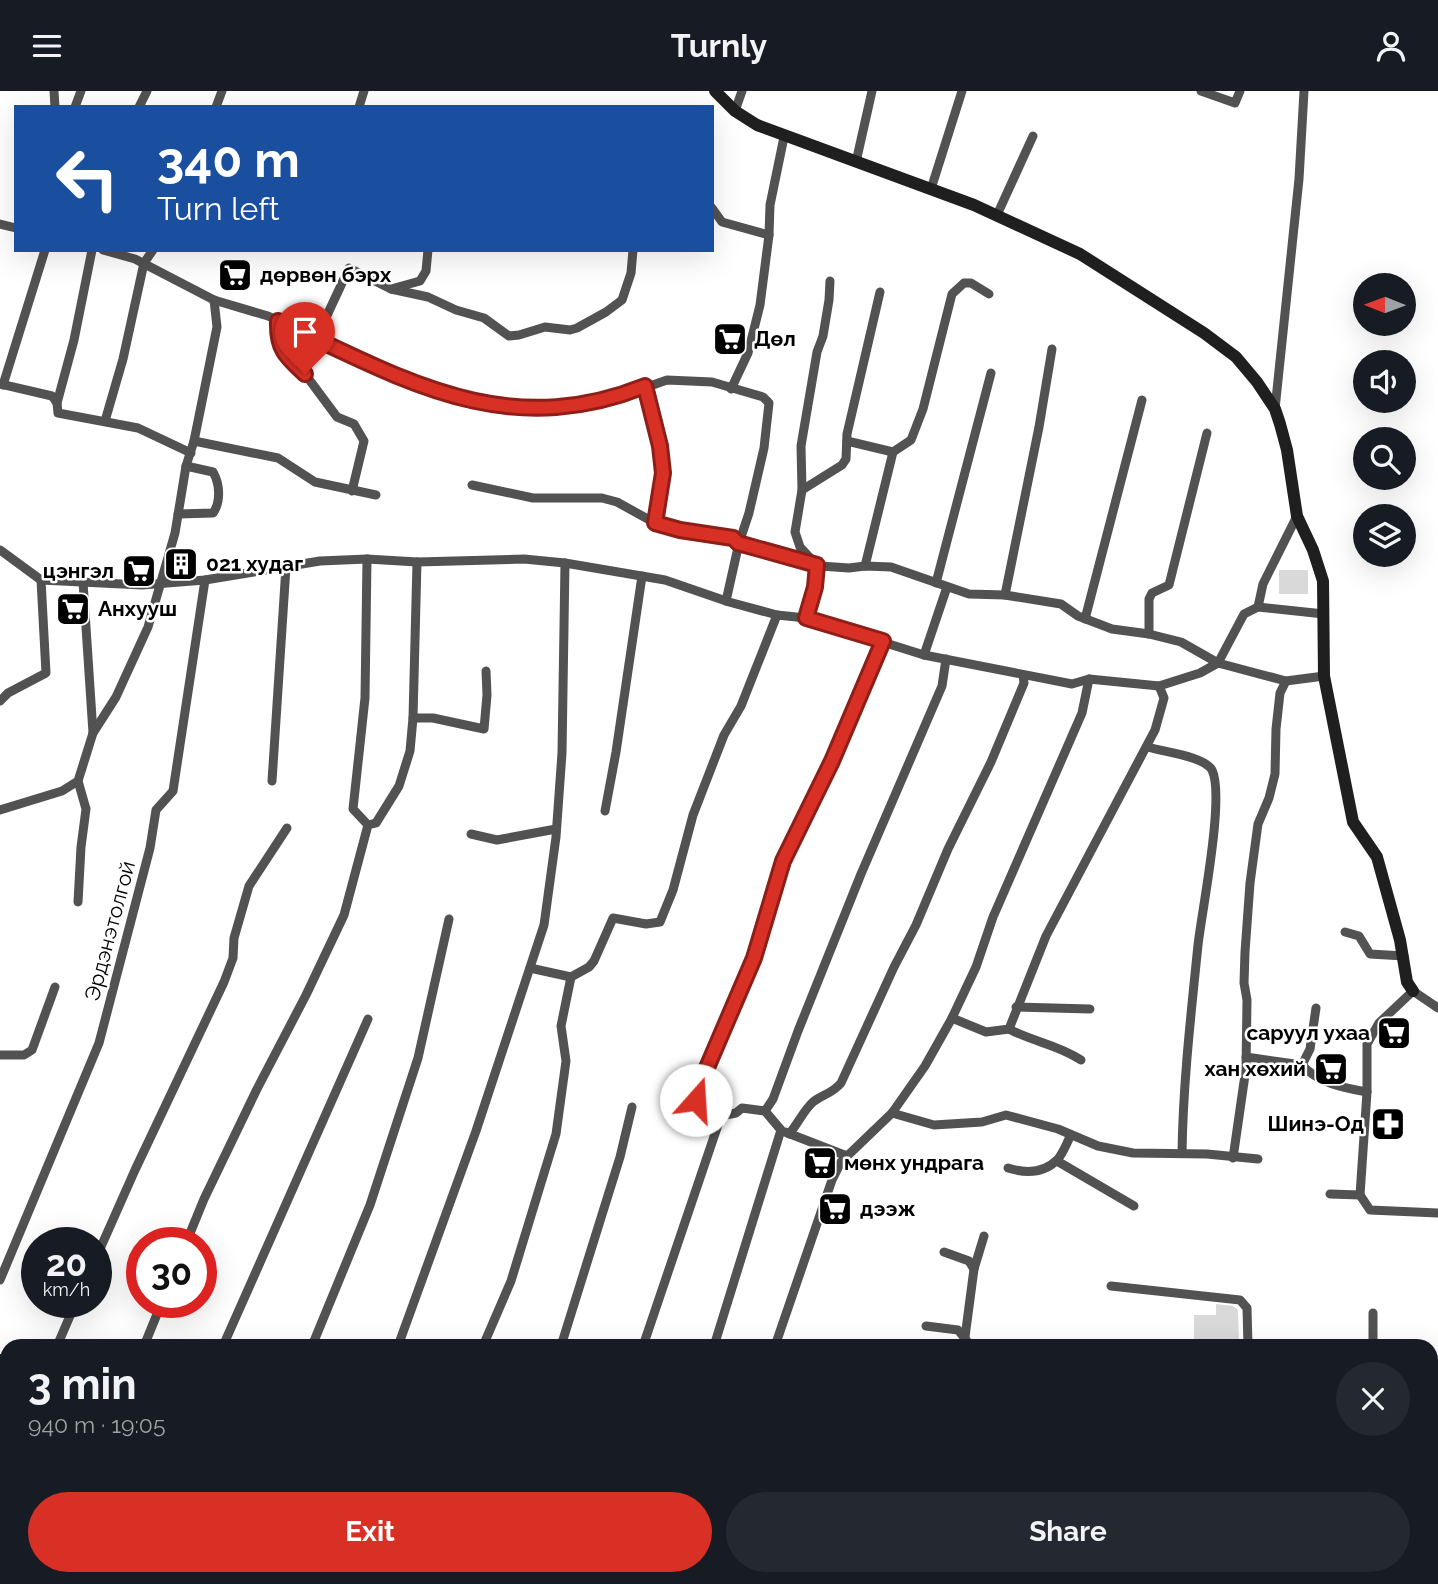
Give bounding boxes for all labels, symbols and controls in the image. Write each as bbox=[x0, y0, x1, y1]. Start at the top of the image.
icon: menu bbox=[28, 27, 66, 65]
text: Turnly bbox=[671, 27, 767, 64]
icon: person bbox=[1372, 27, 1410, 65]
text: 340 m bbox=[157, 131, 300, 188]
icon: left bbox=[42, 133, 133, 224]
text: Turn left bbox=[157, 190, 279, 227]
supermarket icon: дөрвөн бэрх bbox=[216, 256, 254, 294]
place label: дөрвөн бэрх bbox=[260, 262, 392, 287]
north arrow bbox=[1353, 273, 1416, 336]
map controls bbox=[1353, 273, 1416, 567]
pin bbox=[275, 302, 335, 374]
icon: arrive bbox=[286, 313, 324, 351]
supermarket icon: Дөл bbox=[711, 320, 749, 358]
place label: Дөл bbox=[754, 326, 796, 351]
button: sound bbox=[1353, 350, 1416, 413]
button: search bbox=[1353, 427, 1416, 490]
button: layers bbox=[1353, 504, 1416, 567]
building icon: 021 худаг bbox=[162, 545, 200, 583]
place label: 021 худаг bbox=[206, 551, 303, 576]
supermarket icon: цэнгэл bbox=[120, 552, 158, 590]
place label: цэнгэл bbox=[43, 558, 114, 583]
supermarket icon: Анхууш bbox=[54, 590, 92, 628]
place label: Анхууш bbox=[98, 596, 177, 621]
street label: Эрдэнэтолгой bbox=[79, 858, 140, 1003]
supermarket icon: саруул ухаа bbox=[1375, 1014, 1413, 1052]
place label: саруул ухаа bbox=[1246, 1020, 1370, 1045]
supermarket icon: хан хөхий bbox=[1312, 1050, 1350, 1088]
place label: хан хөхий bbox=[1204, 1056, 1306, 1081]
position arrow bbox=[659, 1063, 733, 1137]
pharmacy icon: Шинэ-Од bbox=[1369, 1105, 1407, 1143]
place label: Шинэ-Од bbox=[1268, 1111, 1364, 1136]
supermarket icon: мөнх ундрага bbox=[801, 1144, 839, 1182]
place label: мөнх ундрага bbox=[844, 1150, 984, 1175]
supermarket icon: дээж bbox=[816, 1190, 854, 1228]
place label: дээж bbox=[860, 1196, 915, 1221]
speed limit sign: 30 bbox=[126, 1227, 217, 1318]
text: 20 bbox=[46, 1243, 87, 1284]
text: km/h bbox=[43, 1279, 90, 1300]
text: 3 min bbox=[28, 1360, 137, 1409]
button: close bbox=[1336, 1362, 1410, 1436]
text: 940 m · 19:05 bbox=[28, 1411, 165, 1438]
button: Exit bbox=[28, 1492, 712, 1572]
button: Share bbox=[726, 1492, 1410, 1572]

